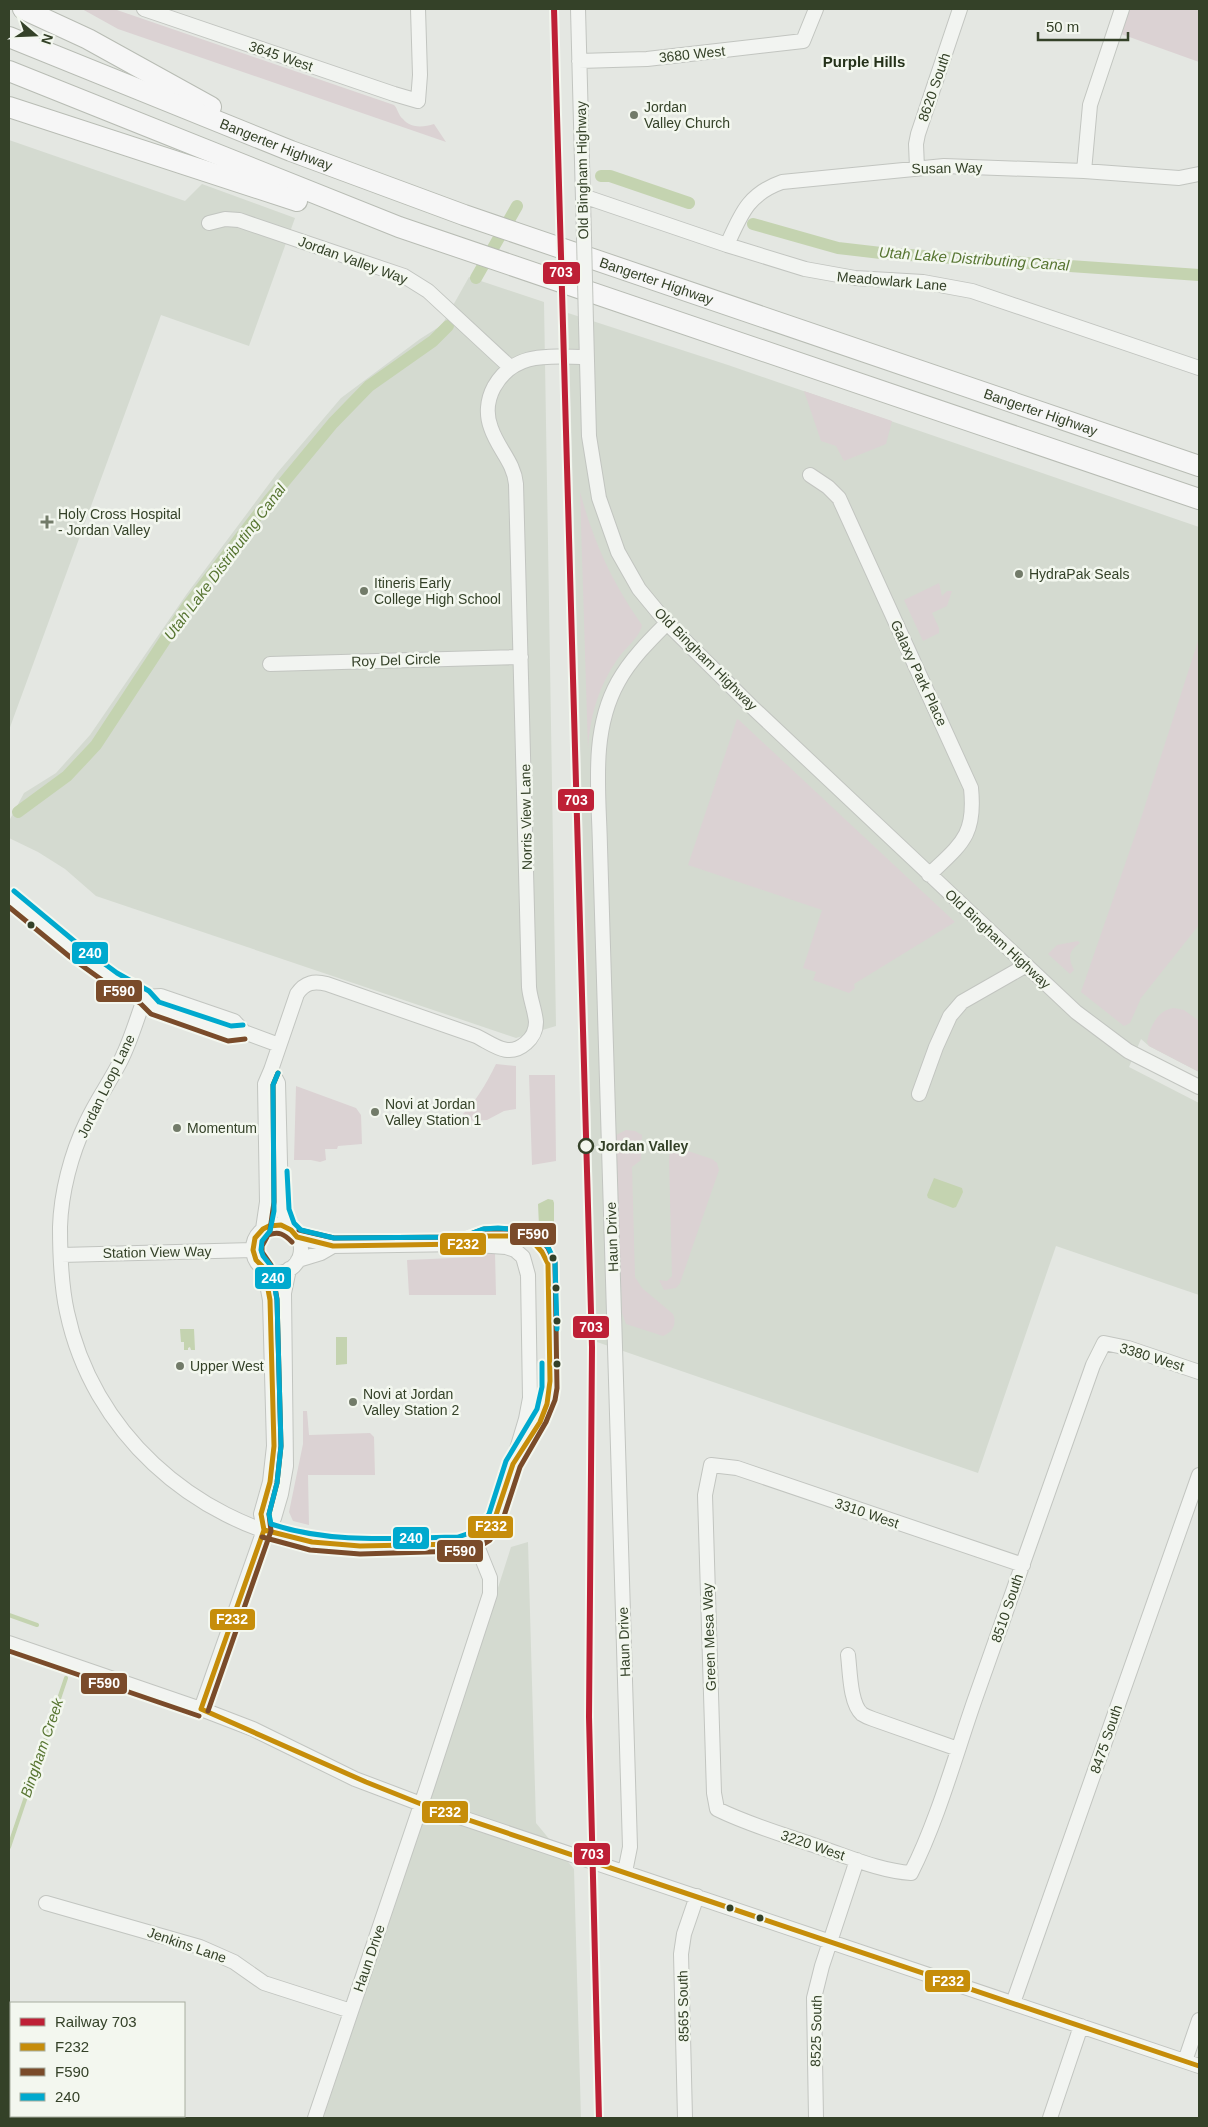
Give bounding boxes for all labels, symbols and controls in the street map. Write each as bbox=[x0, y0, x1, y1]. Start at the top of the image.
north arrow bbox=[10, 10, 60, 60]
scale bar bbox=[1038, 10, 1128, 42]
text: 50 m bbox=[1046, 18, 1079, 35]
text: N bbox=[38, 32, 57, 47]
street label: 3645 West bbox=[247, 38, 315, 74]
street label: 3680 West bbox=[658, 43, 726, 65]
street label: 8620 South bbox=[915, 51, 953, 123]
district label: Purple Hills bbox=[823, 53, 905, 70]
place label: Jordan Valley Church bbox=[644, 99, 730, 131]
street label: Old Bingham Highway bbox=[573, 101, 591, 239]
marker: Jordan Valley Church bbox=[628, 109, 640, 121]
street label: Bangerter Highway bbox=[218, 115, 335, 174]
street label: Susan Way bbox=[911, 159, 983, 177]
street label: Jordan Valley Way bbox=[296, 233, 410, 287]
water label: Utah Lake Distributing Canal bbox=[878, 243, 1071, 274]
street label: Bangerter Highway bbox=[597, 254, 715, 308]
line badge: 703 bbox=[542, 261, 581, 285]
text: 703 bbox=[549, 264, 573, 280]
street label: Meadowlark Lane bbox=[836, 268, 948, 294]
street label: Bangerter Highway bbox=[982, 385, 1100, 439]
water label: Utah Lake Distributing Canal bbox=[160, 480, 289, 643]
place label: Holy Cross Hospital - Jordan Valley bbox=[58, 506, 181, 538]
marker: Holy Cross Hospital - Jordan Valley bbox=[40, 515, 54, 529]
place label: HydraPak Seals bbox=[1029, 566, 1129, 582]
marker: HydraPak Seals bbox=[1013, 568, 1025, 580]
place label: Itineris Early College High School bbox=[374, 575, 501, 607]
marker: Itineris Early College High School bbox=[358, 585, 370, 597]
street label: Old Bingham Highway bbox=[651, 604, 761, 714]
street label: Galaxy Park Place bbox=[887, 617, 951, 729]
street label: Roy Del Circle bbox=[351, 650, 441, 670]
street label: Norris View Lane bbox=[517, 763, 535, 870]
line badge: 703 bbox=[557, 788, 595, 812]
text: 703 bbox=[564, 792, 588, 808]
street label: Old Bingham Highway bbox=[942, 886, 1054, 992]
unlabelled marker bbox=[26, 920, 36, 930]
line badge: 240 bbox=[71, 941, 109, 965]
text: 240 bbox=[78, 945, 102, 961]
line badge: F590 bbox=[95, 979, 143, 1003]
text: F590 bbox=[103, 983, 135, 999]
street label: Jordan Loop Lane bbox=[74, 1032, 138, 1140]
place label: Novi at Jordan Valley Station 1 bbox=[385, 1096, 481, 1128]
marker: Novi at Jordan Valley Station 1 bbox=[369, 1106, 381, 1118]
place label: Momentum bbox=[187, 1120, 257, 1136]
marker: Momentum bbox=[171, 1122, 183, 1134]
marker: Jordan Valley bbox=[578, 1138, 594, 1154]
place label: Jordan Valley bbox=[598, 1138, 688, 1154]
street label: Haun Drive bbox=[603, 1202, 621, 1272]
line badge: F590 bbox=[509, 1222, 557, 1246]
text: F590 bbox=[517, 1226, 549, 1242]
line badge: F232 bbox=[439, 1232, 487, 1256]
text: F232 bbox=[447, 1236, 479, 1252]
street label: Station View Way bbox=[102, 1243, 212, 1261]
unlabelled marker bbox=[548, 1253, 558, 1263]
line badge: 240 bbox=[254, 1266, 292, 1290]
text: 240 bbox=[261, 1270, 285, 1286]
unlabelled marker bbox=[551, 1283, 561, 1293]
line badge: 703 bbox=[572, 1315, 610, 1339]
unlabelled marker bbox=[552, 1316, 562, 1326]
text: 703 bbox=[579, 1319, 603, 1335]
street label: 3380 West bbox=[1118, 1340, 1186, 1374]
place label: Upper West bbox=[190, 1358, 264, 1374]
unlabelled marker bbox=[552, 1359, 562, 1369]
marker: Upper West bbox=[174, 1360, 186, 1372]
place label: Novi at Jordan Valley Station 2 bbox=[363, 1386, 459, 1418]
marker: Novi at Jordan Valley Station 2 bbox=[347, 1396, 359, 1408]
street label: 3310 West bbox=[833, 1495, 901, 1531]
line badge: F232 bbox=[467, 1515, 514, 1539]
text: F232 bbox=[475, 1518, 507, 1534]
line badge: 240 bbox=[392, 1526, 430, 1550]
text: 240 bbox=[399, 1530, 423, 1546]
line badge: F590 bbox=[436, 1539, 484, 1563]
text: F590 bbox=[444, 1543, 476, 1559]
street label: 8510 South bbox=[988, 1572, 1026, 1644]
street label: Green Mesa Way bbox=[699, 1583, 719, 1691]
street label: Haun Drive bbox=[615, 1607, 633, 1677]
line badge: F232 bbox=[209, 1608, 256, 1631]
text: F232 bbox=[216, 1611, 248, 1627]
line badge: F590 bbox=[80, 1672, 128, 1695]
text: F590 bbox=[88, 1675, 120, 1691]
water label: Bingham Creek bbox=[17, 1695, 67, 1799]
street label: 8475 South bbox=[1087, 1703, 1125, 1775]
line badge: F232 bbox=[421, 1800, 469, 1824]
text: F232 bbox=[429, 1804, 461, 1820]
street label: 3220 West bbox=[779, 1827, 847, 1863]
line badge: 703 bbox=[573, 1842, 611, 1866]
text: 703 bbox=[580, 1846, 604, 1862]
unlabelled marker bbox=[725, 1903, 735, 1913]
unlabelled marker bbox=[755, 1913, 765, 1923]
street label: Haun Drive bbox=[350, 1922, 388, 1994]
street label: Jenkins Lane bbox=[145, 1924, 229, 1966]
line badge: F232 bbox=[924, 1969, 971, 1993]
street label: 8565 South bbox=[674, 1970, 692, 2042]
text: F232 bbox=[932, 1973, 964, 1989]
street label: 8525 South bbox=[807, 1995, 825, 2067]
legend bbox=[10, 2002, 185, 2117]
text: Railway 703 bbox=[55, 2013, 137, 2030]
text: F232 bbox=[55, 2038, 89, 2055]
text: F590 bbox=[55, 2063, 89, 2080]
text: 240 bbox=[55, 2088, 80, 2105]

